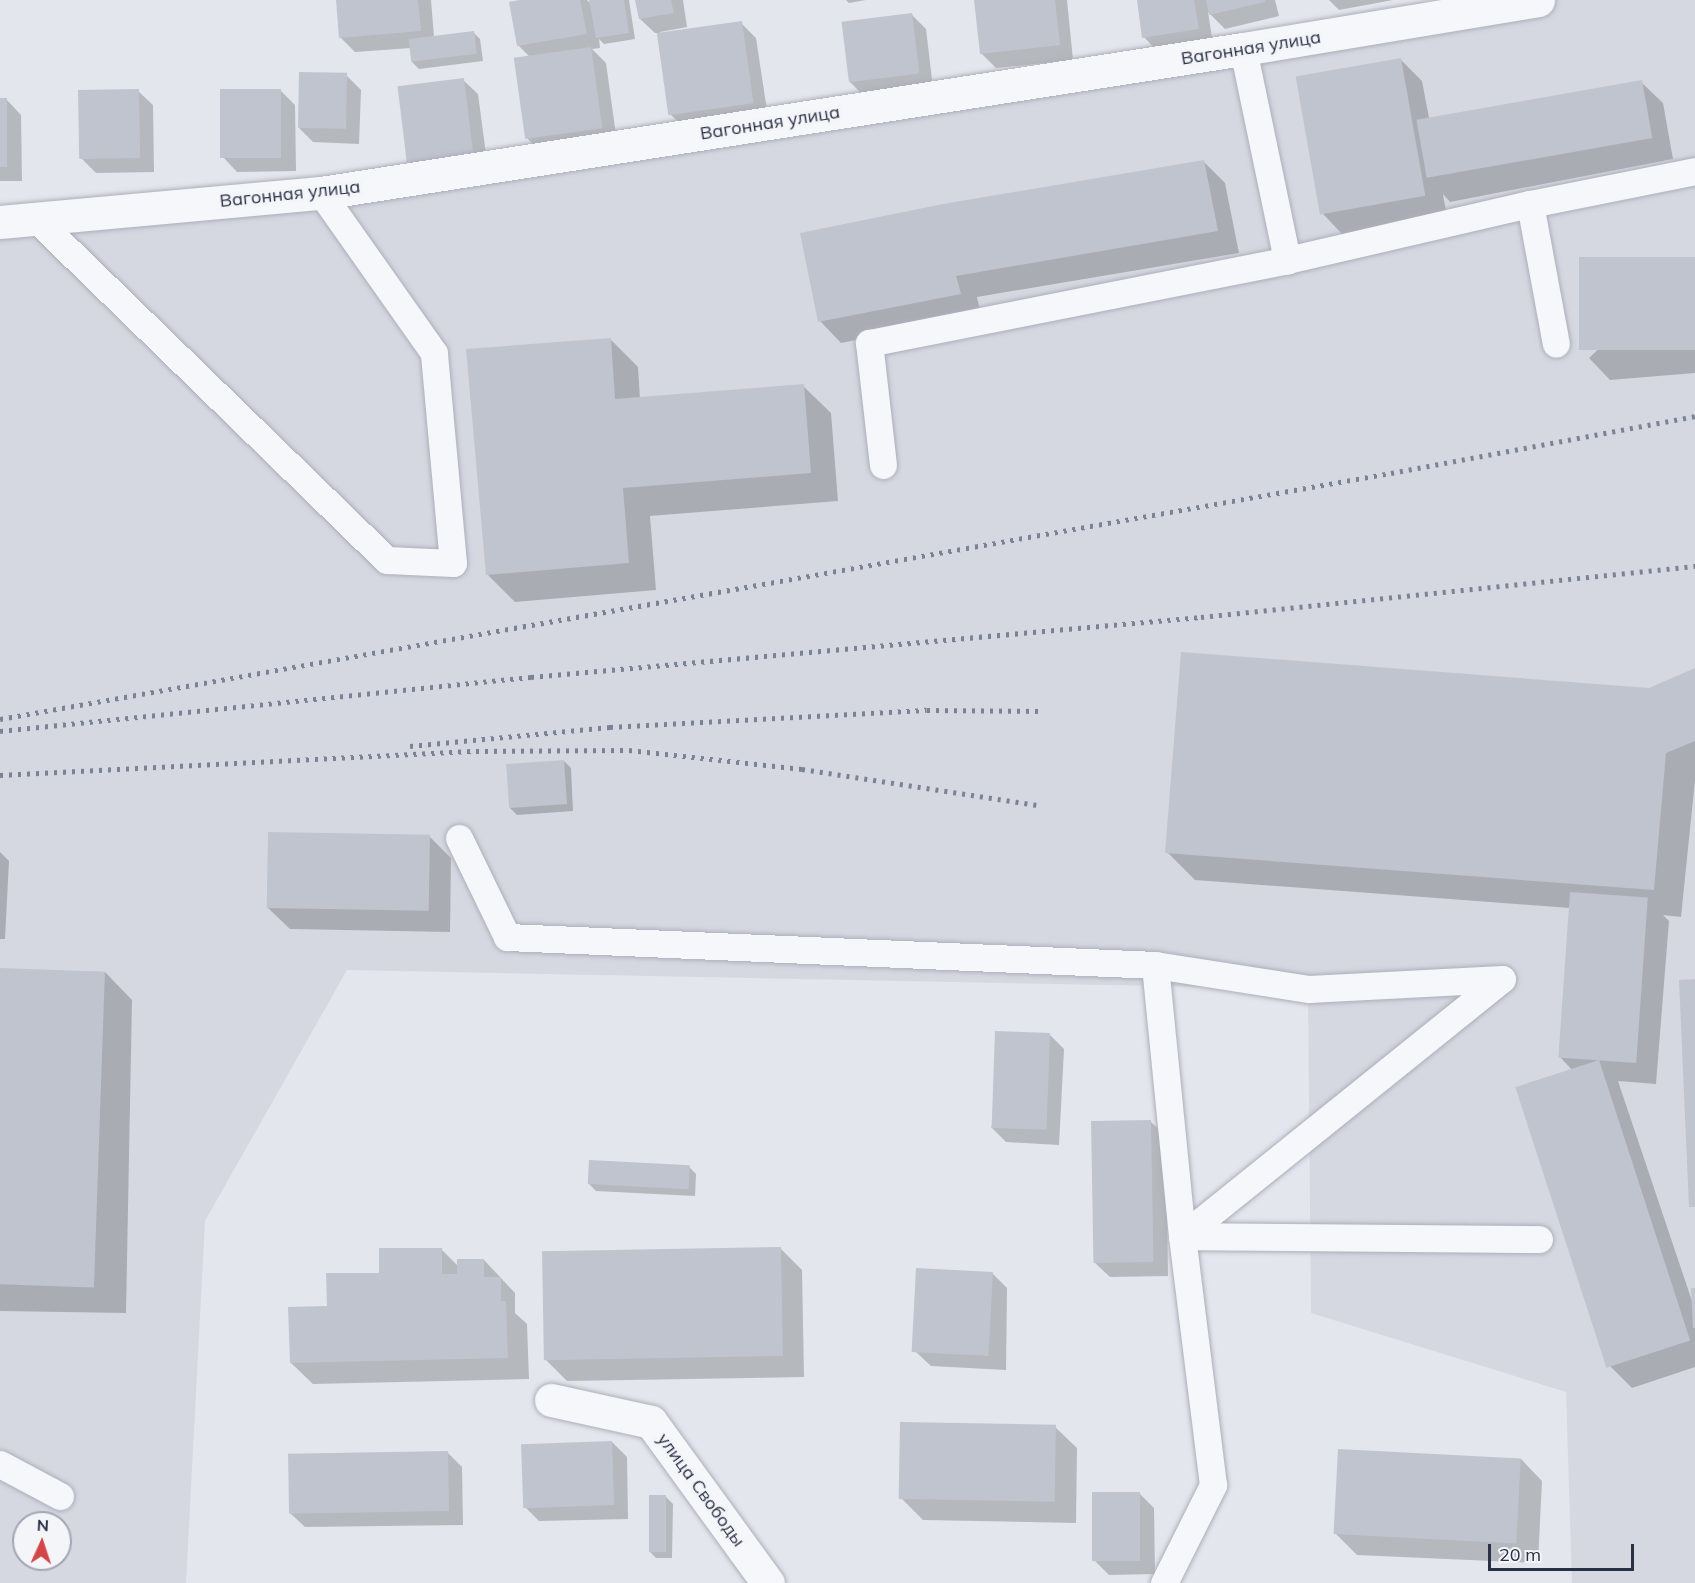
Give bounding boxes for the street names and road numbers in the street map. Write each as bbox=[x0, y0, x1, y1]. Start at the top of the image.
street label: Вагонная улица bbox=[1180, 26, 1322, 70]
street label: Вагонная улица bbox=[699, 101, 841, 145]
street label: Вагонная улица bbox=[219, 176, 361, 212]
street label: улица Свободы bbox=[653, 1429, 749, 1551]

